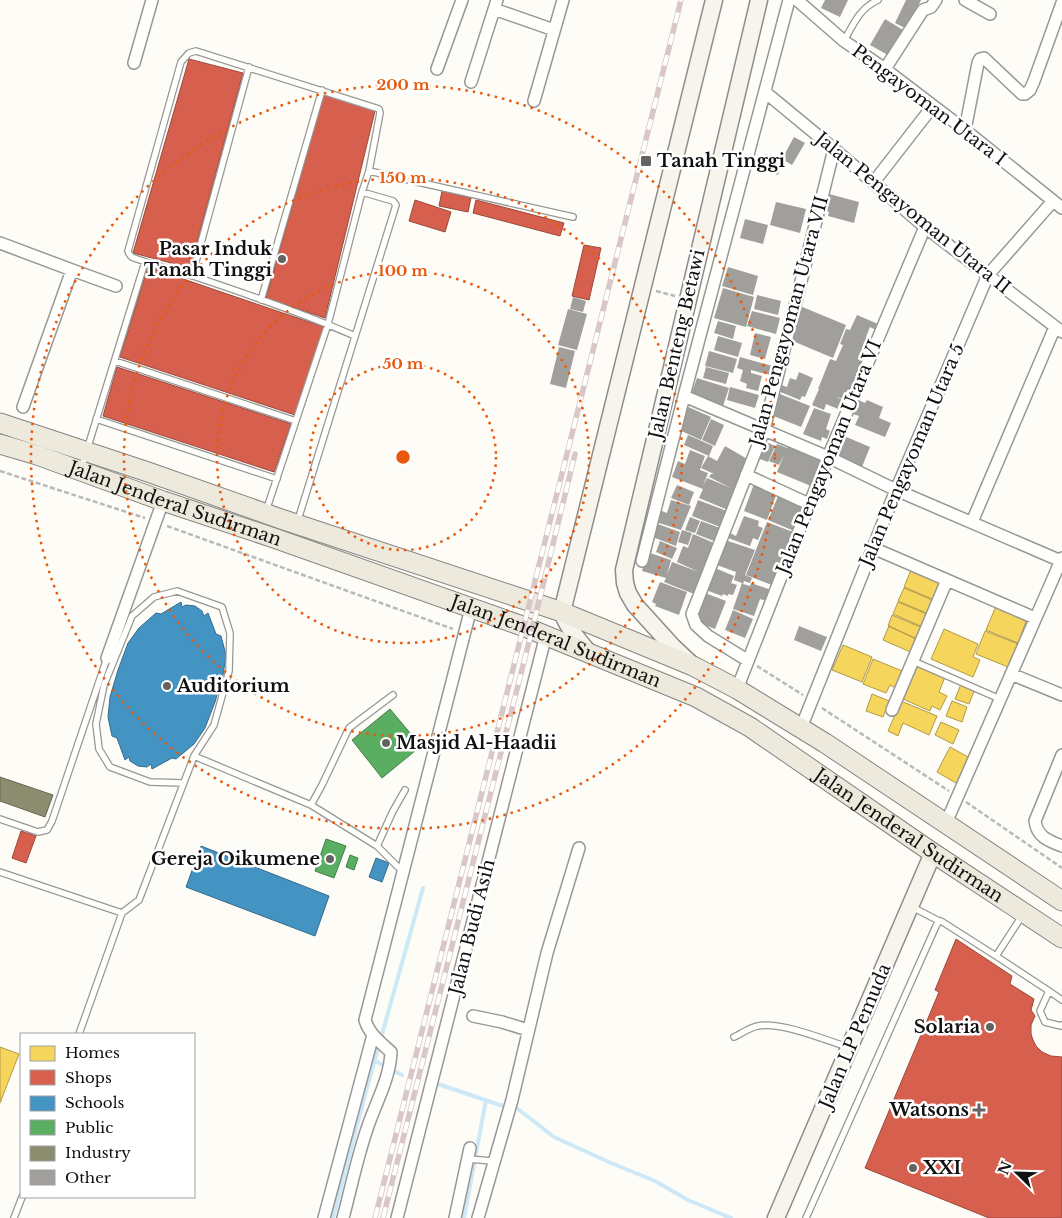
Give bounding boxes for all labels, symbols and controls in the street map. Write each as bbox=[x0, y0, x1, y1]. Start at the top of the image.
street label: Pengayoman Utara I bbox=[848, 40, 1010, 170]
text: 200 m bbox=[377, 75, 430, 94]
street label: Jalan Pengayoman Utara II bbox=[809, 126, 1015, 299]
place label: Tanah Tinggi bbox=[657, 150, 785, 172]
marker: Tanah Tinggi bbox=[639, 154, 653, 168]
text: 150 m bbox=[379, 168, 427, 187]
street label: Jalan Pengayoman Utara VII bbox=[744, 193, 833, 450]
place label: Pasar Induk Tanah Tinggi bbox=[144, 238, 273, 281]
street label: Jalan Benteng Betawi bbox=[644, 247, 710, 443]
marker: Pasar Induk Tanah Tinggi bbox=[276, 253, 288, 265]
text: 100 m bbox=[378, 261, 428, 280]
street label: Jalan Pengayoman Utara VI bbox=[771, 337, 886, 579]
street label: Jalan Pengayoman Utara 5 bbox=[854, 340, 969, 572]
text: 50 m bbox=[383, 354, 424, 373]
centre of rings bbox=[394, 448, 412, 466]
street label: Jalan Jenderal Sudirman bbox=[64, 456, 284, 551]
street label: Jalan Jenderal Sudirman bbox=[446, 590, 664, 692]
place label: Auditorium bbox=[176, 675, 290, 697]
marker: Auditorium bbox=[161, 680, 173, 692]
place label: Masjid Al-Haadii bbox=[396, 732, 557, 754]
marker: Masjid Al-Haadii bbox=[380, 737, 392, 749]
street label: Jalan Jenderal Sudirman bbox=[808, 762, 1008, 907]
place label: Gereja Oikumene bbox=[151, 848, 320, 870]
marker: Gereja Oikumene bbox=[324, 853, 336, 865]
street label: Jalan Budi Asih bbox=[444, 857, 499, 999]
street label: Jalan LP Pemuda bbox=[814, 960, 896, 1114]
place label: Solaria bbox=[914, 1016, 981, 1038]
marker: Solaria bbox=[984, 1021, 996, 1033]
legend bbox=[20, 1033, 195, 1198]
text: Homes bbox=[65, 1043, 120, 1062]
text: Shops bbox=[65, 1068, 112, 1087]
text: Schools bbox=[65, 1093, 125, 1112]
place label: Watsons bbox=[889, 1099, 969, 1121]
marker: Watsons bbox=[973, 1104, 985, 1116]
text: Public bbox=[65, 1118, 113, 1137]
text: Industry bbox=[65, 1143, 131, 1162]
north arrow bbox=[992, 1148, 1042, 1198]
place label: XXI bbox=[922, 1157, 962, 1179]
text: N bbox=[994, 1158, 1016, 1177]
marker: XXI bbox=[907, 1162, 919, 1174]
text: Other bbox=[65, 1168, 112, 1187]

